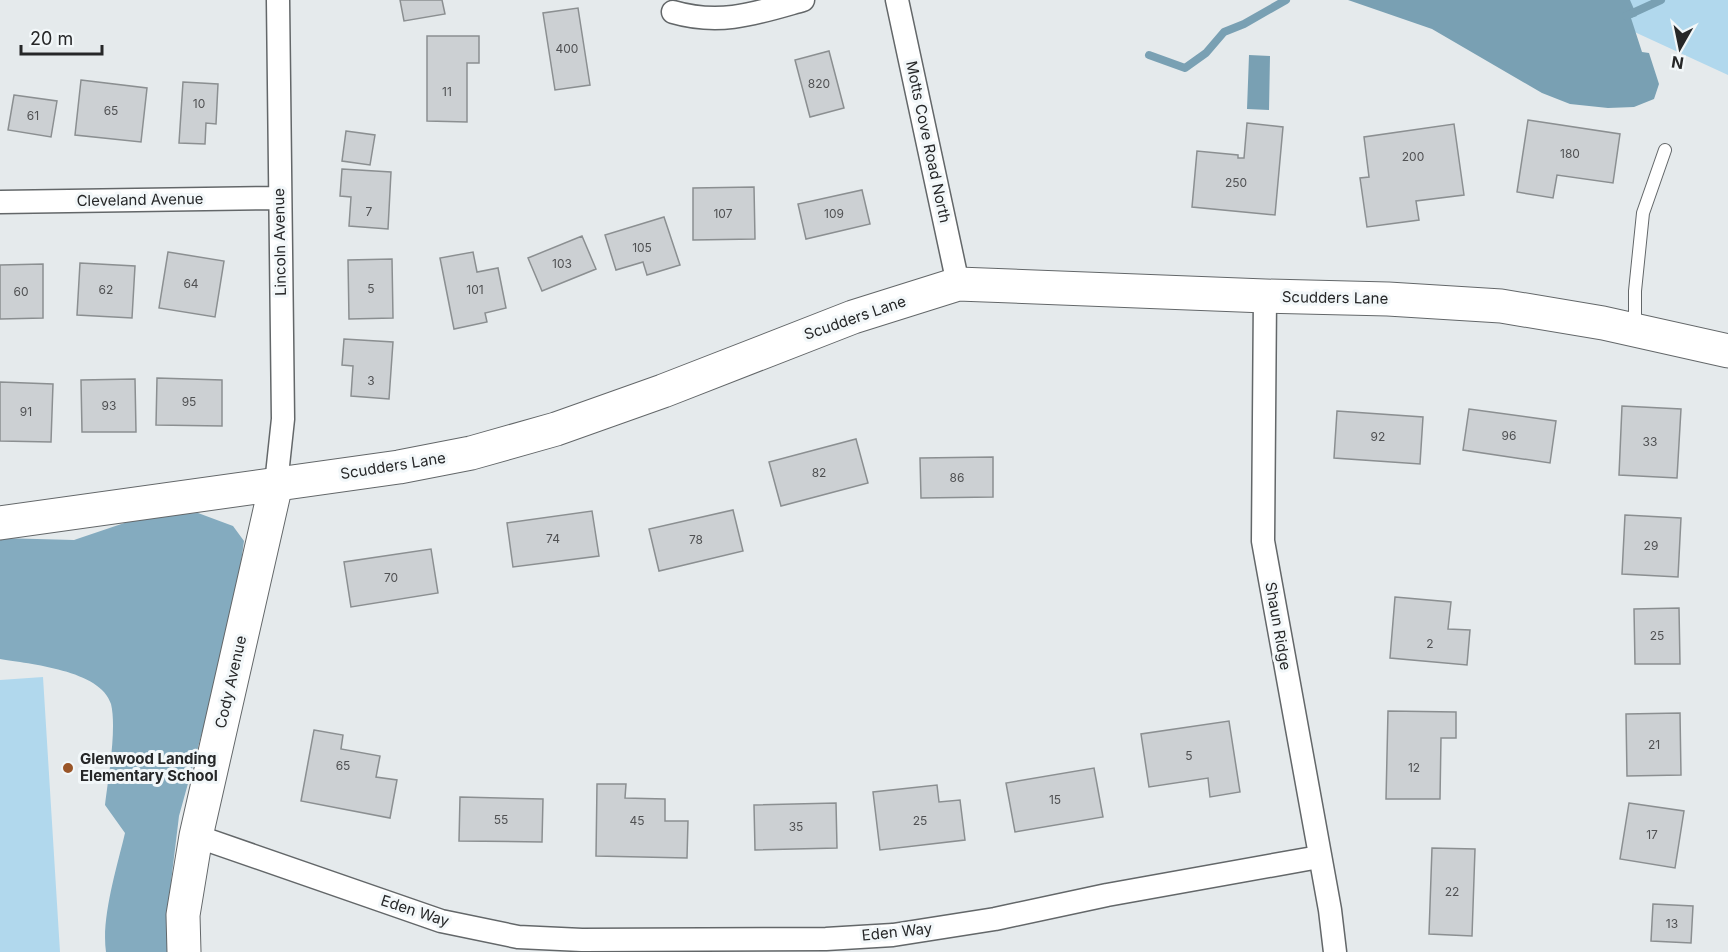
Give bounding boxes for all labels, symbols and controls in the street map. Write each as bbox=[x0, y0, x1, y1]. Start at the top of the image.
scale bar bbox=[21, 18, 102, 56]
north arrow bbox=[1650, 18, 1710, 78]
text: 20 m bbox=[30, 28, 73, 49]
house number: 400 bbox=[556, 41, 578, 56]
text: N bbox=[1670, 52, 1685, 74]
street label: Motts Cove Road North bbox=[902, 59, 955, 225]
house number: 820 bbox=[808, 76, 830, 91]
house number: 11 bbox=[442, 84, 452, 99]
house number: 10 bbox=[193, 96, 205, 111]
house number: 65 bbox=[104, 103, 118, 118]
house number: 61 bbox=[27, 108, 39, 123]
house number: 180 bbox=[1560, 146, 1580, 161]
house number: 200 bbox=[1402, 149, 1424, 164]
house number: 250 bbox=[1225, 175, 1247, 190]
street label: Lincoln Avenue bbox=[269, 188, 290, 296]
street label: Cleveland Avenue bbox=[76, 189, 204, 210]
house number: 7 bbox=[366, 204, 373, 219]
house number: 107 bbox=[713, 206, 733, 221]
house number: 109 bbox=[824, 206, 844, 221]
house number: 105 bbox=[632, 240, 652, 255]
house number: 103 bbox=[552, 256, 572, 271]
house number: 64 bbox=[183, 276, 199, 291]
house number: 5 bbox=[367, 281, 375, 296]
house number: 62 bbox=[99, 282, 113, 297]
house number: 101 bbox=[466, 282, 484, 297]
house number: 60 bbox=[13, 284, 29, 299]
street label: Scudders Lane bbox=[1282, 287, 1388, 308]
street label: Scudders Lane bbox=[801, 291, 908, 344]
house number: 3 bbox=[367, 373, 375, 388]
house number: 95 bbox=[182, 394, 196, 409]
house number: 93 bbox=[102, 398, 116, 413]
house number: 91 bbox=[20, 404, 32, 419]
house number: 96 bbox=[1502, 428, 1516, 443]
house number: 92 bbox=[1371, 429, 1385, 444]
house number: 33 bbox=[1643, 434, 1657, 449]
street label: Scudders Lane bbox=[339, 448, 447, 483]
house number: 82 bbox=[812, 465, 826, 480]
house number: 86 bbox=[950, 470, 964, 485]
house number: 74 bbox=[546, 531, 560, 546]
house number: 78 bbox=[689, 532, 703, 547]
house number: 29 bbox=[1644, 538, 1658, 553]
house number: 70 bbox=[384, 570, 398, 585]
street label: Shaun Ridge bbox=[1261, 580, 1296, 672]
house number: 25 bbox=[1650, 628, 1664, 643]
street label: Cody Avenue bbox=[211, 634, 250, 730]
house number: 2 bbox=[1426, 636, 1434, 651]
house number: 21 bbox=[1648, 737, 1660, 752]
house number: 5 bbox=[1185, 748, 1193, 763]
place label: Glenwood Landing Elementary School bbox=[80, 749, 218, 785]
house number: 65 bbox=[336, 758, 350, 773]
house number: 12 bbox=[1408, 760, 1420, 775]
marker: Glenwood Landing Elementary School bbox=[61, 761, 75, 775]
house number: 15 bbox=[1049, 792, 1061, 807]
house number: 55 bbox=[494, 812, 508, 827]
house number: 45 bbox=[629, 813, 645, 828]
house number: 25 bbox=[913, 813, 927, 828]
house number: 35 bbox=[789, 819, 803, 834]
house number: 17 bbox=[1646, 827, 1658, 842]
house number: 22 bbox=[1445, 884, 1459, 899]
street label: Eden Way bbox=[379, 891, 452, 931]
house number: 13 bbox=[1666, 916, 1678, 931]
street label: Eden Way bbox=[861, 918, 934, 945]

